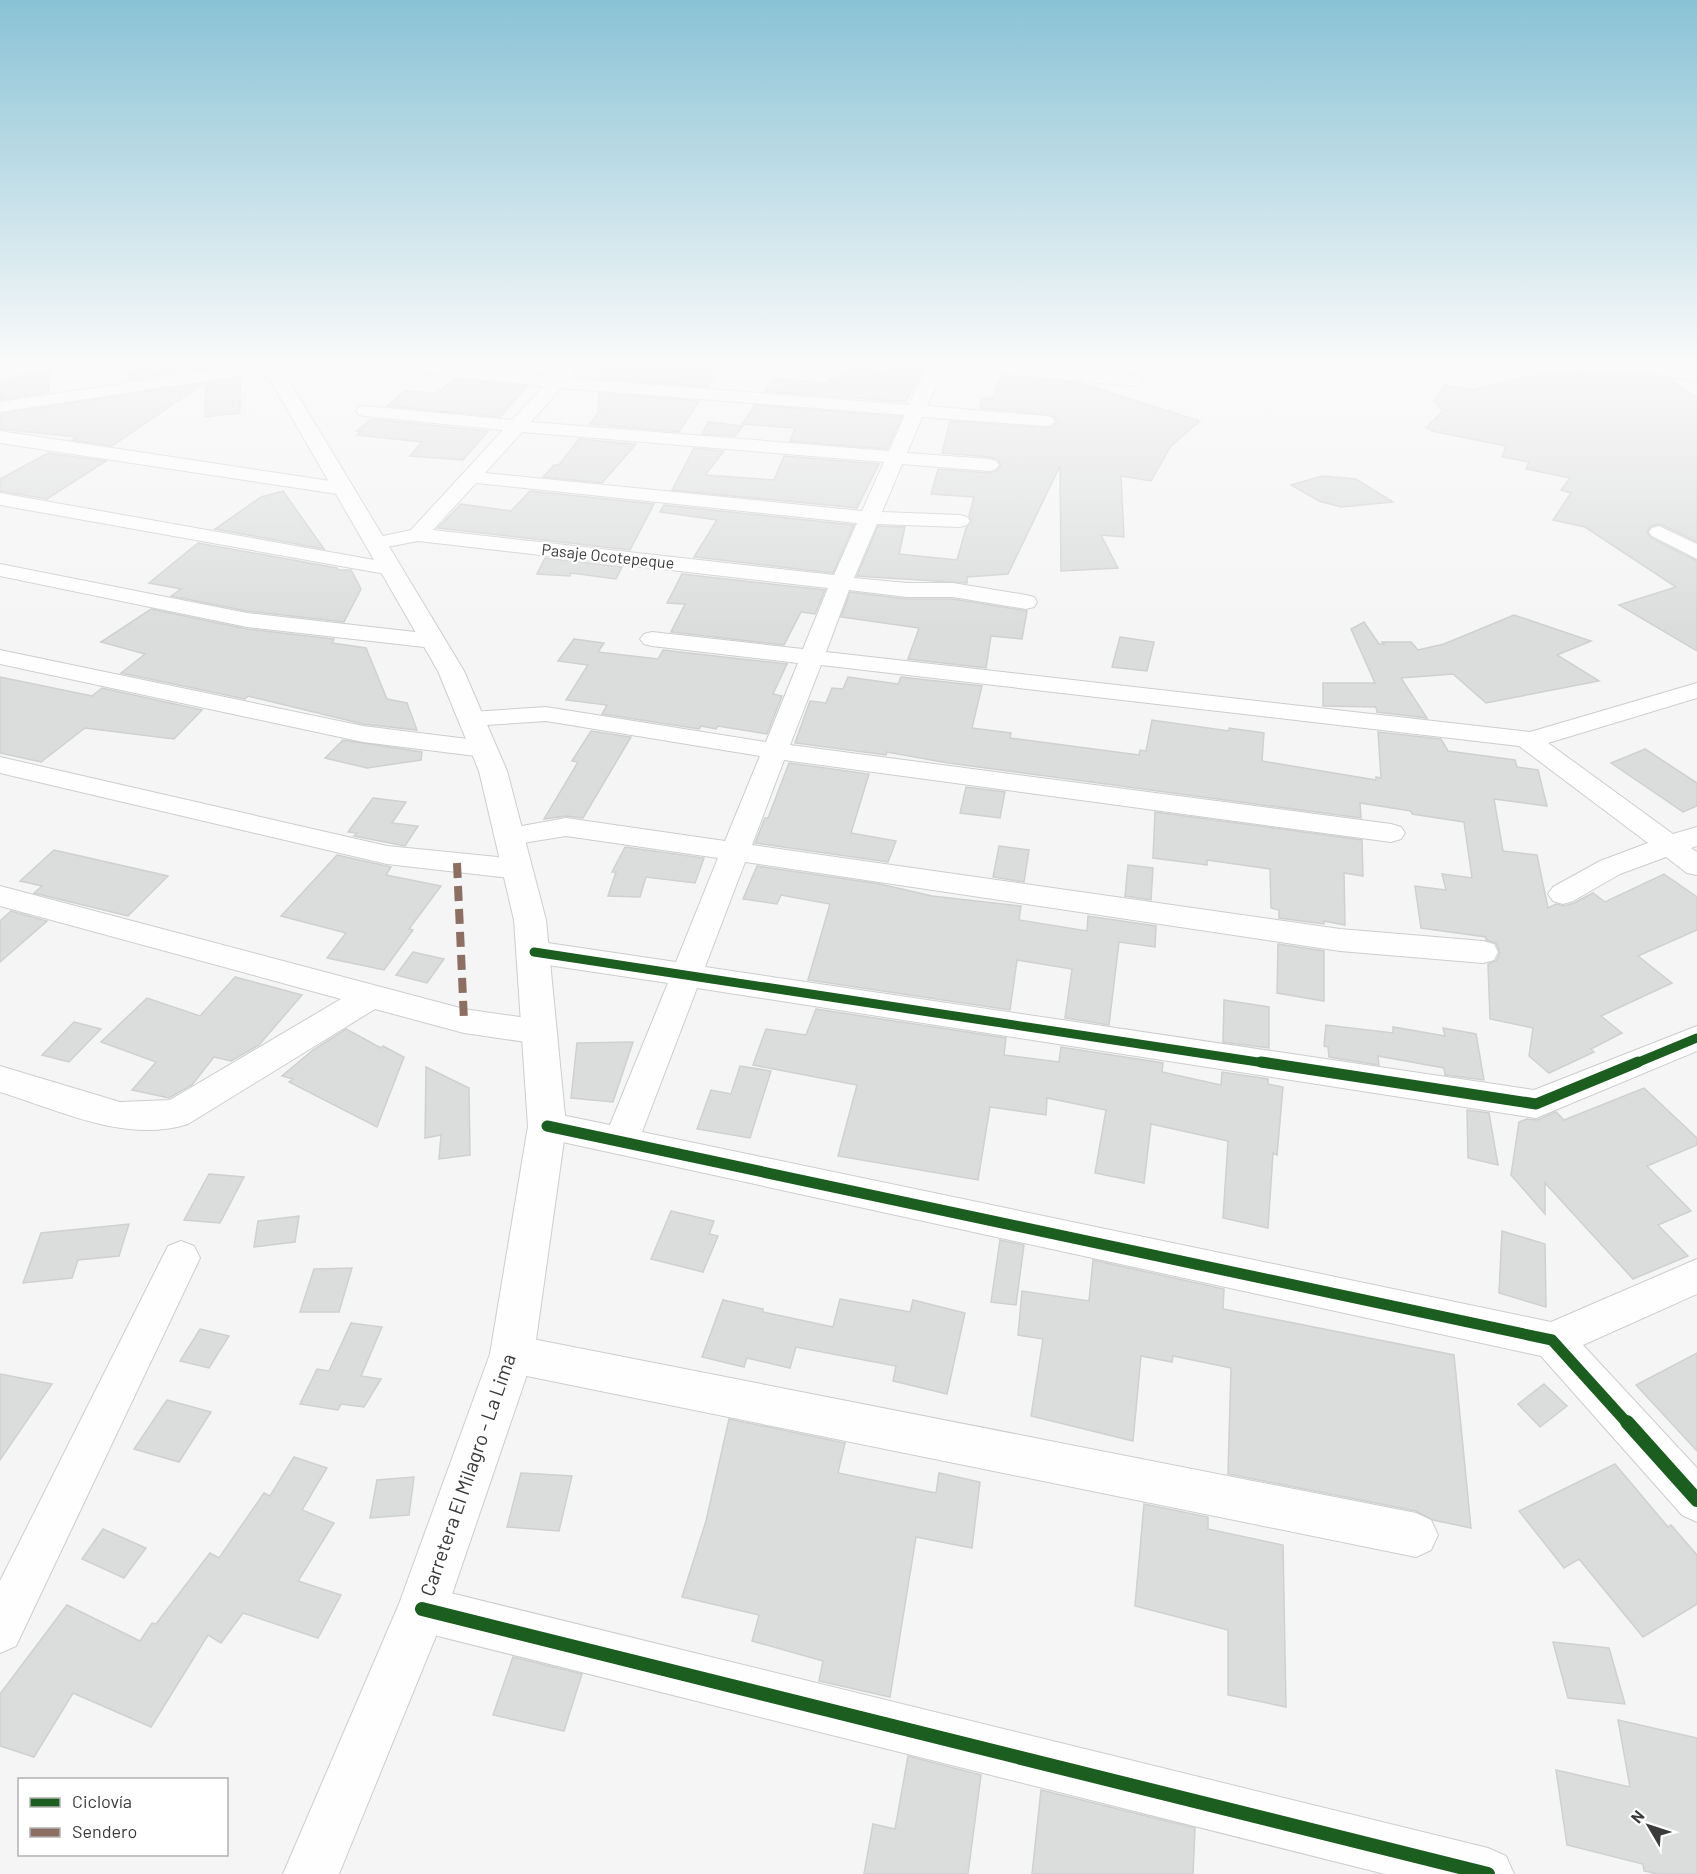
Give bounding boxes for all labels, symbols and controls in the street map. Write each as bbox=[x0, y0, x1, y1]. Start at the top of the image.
street label: Pasaje Ocotepeque bbox=[541, 539, 675, 572]
street label: Carretera El Milagro - La Lima bbox=[414, 1350, 520, 1599]
legend bbox=[18, 1778, 228, 1856]
text: Ciclovía bbox=[72, 1790, 132, 1812]
north arrow bbox=[1619, 1796, 1679, 1856]
text: N bbox=[1626, 1806, 1648, 1826]
text: Sendero bbox=[72, 1820, 137, 1842]

